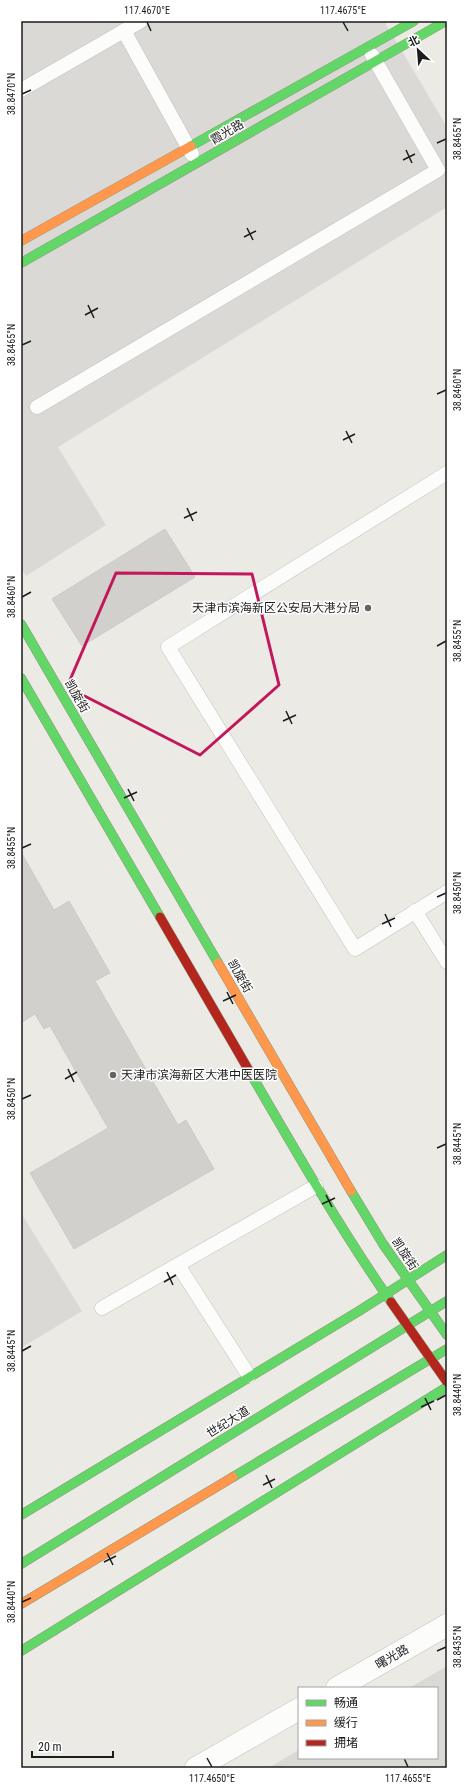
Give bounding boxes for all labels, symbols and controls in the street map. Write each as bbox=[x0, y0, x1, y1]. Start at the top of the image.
text: 117.4670°E bbox=[124, 5, 170, 16]
text: 117.4675°E bbox=[320, 5, 366, 16]
north arrow bbox=[398, 30, 438, 70]
text: 北 bbox=[406, 33, 422, 50]
text: 38.8470°N bbox=[6, 73, 17, 115]
street label: 霞光路 bbox=[208, 117, 246, 147]
text: 38.8465°N bbox=[452, 118, 463, 160]
text: 38.8465°N bbox=[6, 324, 17, 366]
text: 38.8460°N bbox=[452, 369, 463, 411]
text: 38.8460°N bbox=[6, 576, 17, 618]
place label: 天津市滨海新区公安局大港分局 bbox=[192, 601, 360, 615]
marker: 天津市滨海新区公安局大港分局 bbox=[363, 603, 373, 613]
text: 38.8455°N bbox=[452, 620, 463, 662]
street label: 凯旋街 bbox=[62, 677, 92, 715]
text: 38.8455°N bbox=[6, 827, 17, 869]
text: 38.8450°N bbox=[452, 872, 463, 914]
street label: 凯旋街 bbox=[225, 957, 255, 995]
place label: 天津市滨海新区大港中医医院 bbox=[121, 1068, 277, 1082]
marker: 天津市滨海新区大港中医医院 bbox=[108, 1070, 118, 1080]
text: 38.8450°N bbox=[6, 1078, 17, 1120]
text: 38.8445°N bbox=[452, 1123, 463, 1165]
street label: 凯旋街 bbox=[389, 1235, 421, 1273]
text: 38.8445°N bbox=[6, 1330, 17, 1372]
text: 38.8440°N bbox=[452, 1374, 463, 1416]
street label: 世纪大道 bbox=[204, 1403, 252, 1441]
text: 38.8440°N bbox=[6, 1581, 17, 1623]
text: 38.8435°N bbox=[452, 1626, 463, 1668]
street label: 曙光路 bbox=[373, 1642, 411, 1672]
legend bbox=[298, 1687, 438, 1759]
text: 畅通 bbox=[334, 1696, 358, 1710]
text: 缓行 bbox=[334, 1716, 358, 1730]
scale bar bbox=[32, 1733, 113, 1759]
text: 拥堵 bbox=[334, 1736, 358, 1750]
text: 20 m bbox=[38, 1740, 62, 1754]
text: 117.4650°E bbox=[189, 1773, 235, 1784]
text: 117.4655°E bbox=[385, 1773, 431, 1784]

